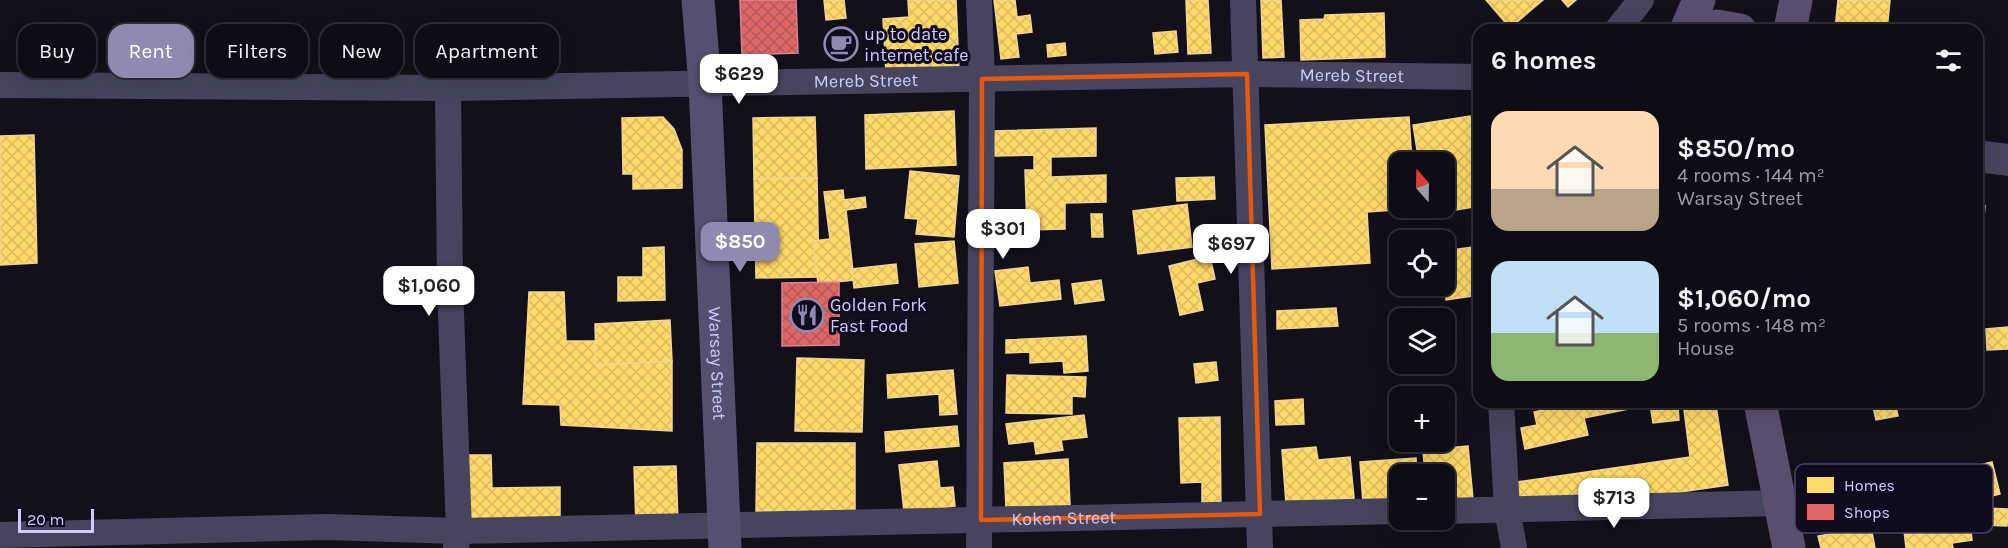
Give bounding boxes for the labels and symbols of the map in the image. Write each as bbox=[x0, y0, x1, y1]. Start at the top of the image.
place label: up to date internet cafe bbox=[864, 23, 969, 66]
cafe icon: up to date internet cafe bbox=[823, 26, 859, 62]
pin: $629 bbox=[703, 54, 775, 105]
street label: Mereb Street bbox=[1299, 64, 1405, 87]
street label: Mereb Street bbox=[813, 69, 919, 93]
north arrow bbox=[1389, 152, 1455, 218]
pin: $301 bbox=[967, 209, 1039, 260]
pin: $850 bbox=[704, 222, 776, 273]
pin: $697 bbox=[1195, 224, 1267, 275]
pin: $1,060 bbox=[380, 266, 478, 317]
place label: Golden Fork Fast Food bbox=[830, 294, 927, 337]
restaurant icon: Golden Fork Fast Food bbox=[789, 297, 825, 333]
street label: Warsay Street bbox=[704, 306, 730, 421]
legend bbox=[1795, 464, 1993, 533]
text: Homes bbox=[1844, 476, 1895, 495]
pin: $713 bbox=[1578, 478, 1650, 529]
text: Shops bbox=[1844, 503, 1890, 522]
scale bar bbox=[18, 506, 94, 534]
street label: Koken Street bbox=[1011, 506, 1117, 530]

